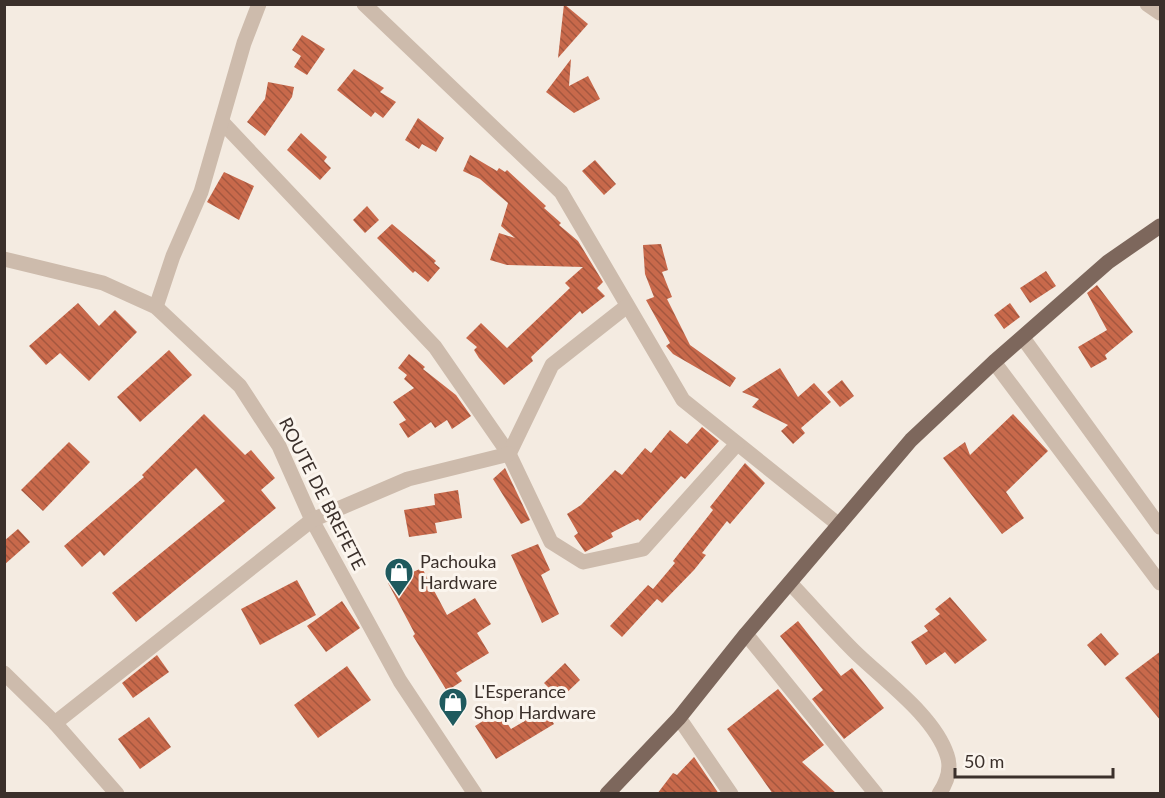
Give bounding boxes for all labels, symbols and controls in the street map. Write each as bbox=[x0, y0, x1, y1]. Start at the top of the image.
street label: ROUTE DE BREFETE bbox=[275, 414, 371, 573]
place label: Pachouka Hardware bbox=[420, 550, 497, 593]
shop icon: Pachouka Hardware bbox=[383, 556, 415, 598]
place label: L'Esperance Shop Hardware bbox=[474, 680, 596, 723]
shop icon: L'Esperance Shop Hardware bbox=[437, 686, 469, 728]
scale bar bbox=[955, 741, 1112, 779]
text: 50 m bbox=[964, 750, 1004, 772]

